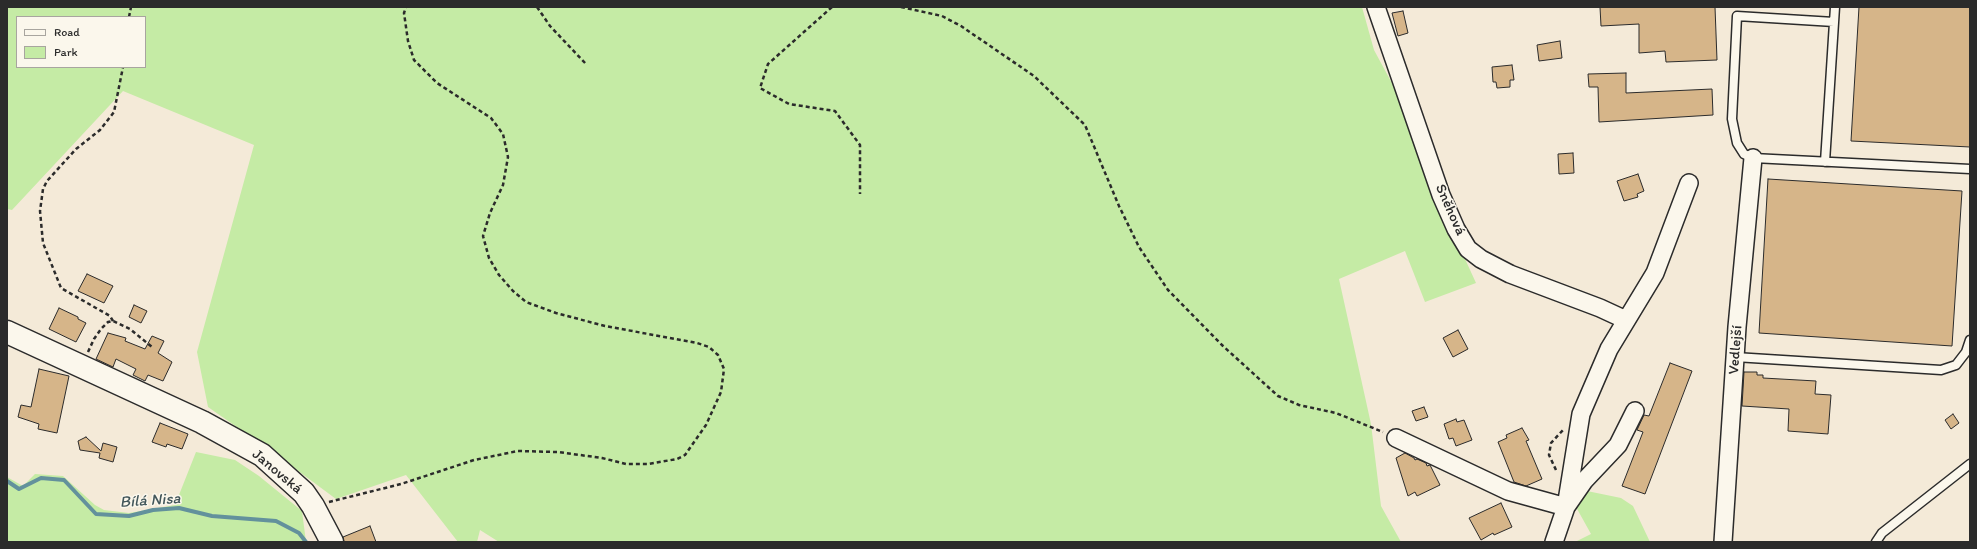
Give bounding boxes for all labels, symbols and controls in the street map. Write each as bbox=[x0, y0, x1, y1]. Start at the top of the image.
legend bbox=[16, 16, 146, 68]
text: Road bbox=[54, 25, 80, 39]
text: Park bbox=[54, 45, 78, 59]
street label: Sněhová bbox=[1431, 182, 1469, 238]
street label: Vedlejší bbox=[1725, 325, 1747, 375]
street label: Janovská bbox=[248, 446, 306, 498]
water label: Bílá Nisa bbox=[119, 489, 181, 513]

